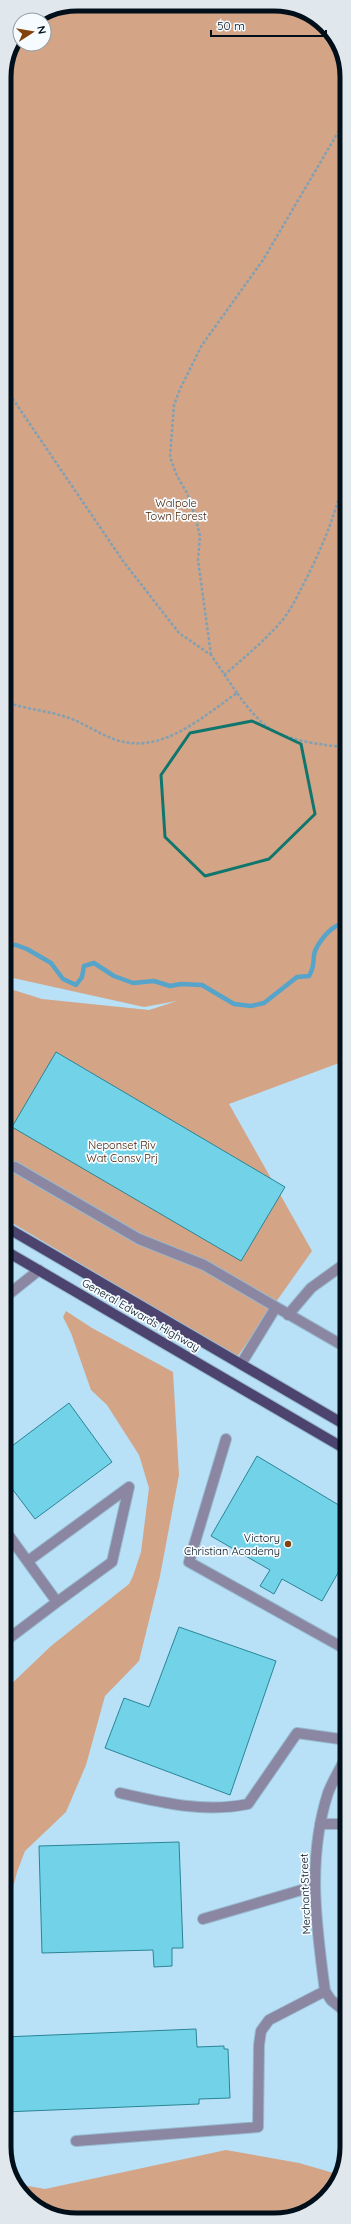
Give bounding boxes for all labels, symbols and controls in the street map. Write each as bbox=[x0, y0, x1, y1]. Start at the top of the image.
north arrow bbox=[12, 12, 52, 52]
scale bar bbox=[211, 12, 326, 38]
text: 50 m bbox=[217, 18, 245, 33]
text: N bbox=[34, 25, 49, 35]
park label: Walpole Town Forest bbox=[145, 496, 207, 523]
park label: Neponset Riv Wat Consv Prj bbox=[86, 1138, 158, 1165]
street label: General Edwards Highway bbox=[79, 1275, 203, 1355]
place label: Victory Christian Academy bbox=[184, 1531, 280, 1558]
marker: Victory Christian Academy bbox=[283, 1539, 293, 1549]
street label: Merchant Street bbox=[297, 1853, 313, 1935]

